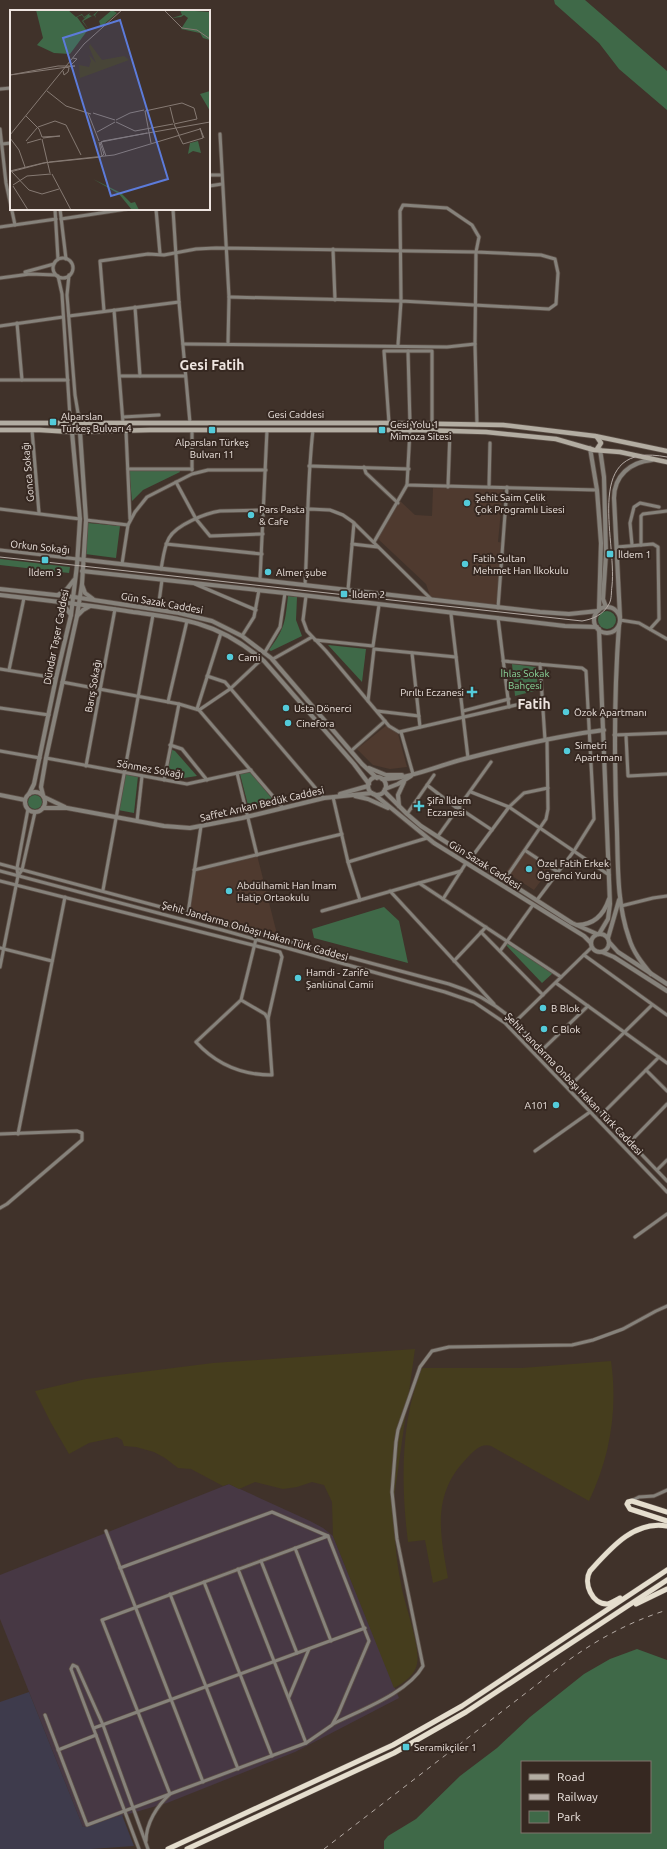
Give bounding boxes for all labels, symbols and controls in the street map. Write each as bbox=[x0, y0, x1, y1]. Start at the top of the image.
inset map bbox=[10, 10, 210, 210]
district label: Gesi Fatih bbox=[180, 357, 244, 373]
street label: Gesi Caddesi bbox=[268, 409, 324, 420]
place label: Alparslan Türkeş Bulvarı 4 bbox=[61, 411, 132, 434]
marker: Alparslan Türkeş Bulvarı 4 bbox=[48, 417, 58, 427]
place label: Gesi Yolu 1 Mimoza Sitesi bbox=[390, 419, 451, 442]
marker: Alparslan Türkeş Bulvarı 11 bbox=[207, 425, 217, 435]
marker: Gesi Yolu 1 Mimoza Sitesi bbox=[377, 425, 387, 435]
place label: Alparslan Türkeş Bulvarı 11 bbox=[175, 437, 249, 460]
street label: Gonca Sokağı bbox=[20, 442, 36, 502]
place label: Şehit Saim Çelik Çok Programlı Lisesi bbox=[475, 492, 565, 515]
marker: Şehit Saim Çelik Çok Programlı Lisesi bbox=[462, 498, 472, 508]
place label: Pars Pasta & Cafe bbox=[259, 504, 305, 527]
marker: Pars Pasta & Cafe bbox=[246, 510, 256, 520]
street label: Orkun Sokağı bbox=[10, 538, 70, 556]
marker: İldem 1 bbox=[605, 549, 615, 559]
place label: İldem 1 bbox=[618, 549, 651, 560]
place label: Fatih Sultan Mehmet Han İlkokulu bbox=[473, 553, 568, 576]
marker: İldem 3 bbox=[40, 555, 50, 565]
marker: Fatih Sultan Mehmet Han İlkokulu bbox=[460, 559, 470, 569]
place label: İldem 3 bbox=[28, 567, 62, 578]
marker: Almer şube bbox=[263, 567, 273, 577]
place label: Almer şube bbox=[276, 567, 327, 578]
street label: Dündar Taşer Caddesi bbox=[41, 588, 71, 686]
marker: İldem 2 bbox=[339, 589, 349, 599]
place label: İldem 2 bbox=[352, 589, 385, 600]
street label: Gün Sazak Caddesi bbox=[120, 590, 204, 616]
marker: Cami bbox=[225, 652, 235, 662]
place label: Cami bbox=[238, 652, 260, 663]
street label: Barış Sokağı bbox=[83, 659, 103, 713]
park label: İhlas Sokak Bahçesi bbox=[501, 668, 550, 691]
place label: Pırıltı Eczanesi bbox=[400, 687, 464, 698]
marker: Pırıltı Eczanesi bbox=[467, 687, 477, 697]
district label: Fatih bbox=[517, 696, 551, 712]
marker: Usta Dönerci bbox=[281, 703, 291, 713]
place label: Usta Dönerci bbox=[294, 703, 352, 714]
marker: Özok Apartmanı bbox=[561, 707, 571, 717]
place label: Özok Apartmanı bbox=[574, 707, 647, 718]
marker: Cinefora bbox=[283, 718, 293, 728]
place label: Cinefora bbox=[296, 718, 334, 729]
place label: Simetri Apartmanı bbox=[575, 740, 622, 763]
marker: Simetri Apartmanı bbox=[562, 746, 572, 756]
street label: Sönmez Sokağı bbox=[116, 758, 184, 780]
street label: Saffet Arıkan Bedük Caddesi bbox=[199, 784, 325, 824]
place label: Şifa İldem Eczanesi bbox=[427, 795, 471, 818]
marker: Şifa İldem Eczanesi bbox=[414, 801, 424, 811]
street label: Gün Sazak Caddesi bbox=[447, 838, 523, 892]
place label: Özel Fatih Erkek Öğrenci Yurdu bbox=[537, 858, 609, 881]
marker: Özel Fatih Erkek Öğrenci Yurdu bbox=[524, 864, 534, 874]
place label: Abdülhamit Han İmam Hatip Ortaokulu bbox=[237, 880, 337, 903]
marker: Abdülhamit Han İmam Hatip Ortaokulu bbox=[224, 886, 234, 896]
street label: Şehit Jandarma Onbaşı Hakan Türk Caddesi bbox=[161, 899, 349, 963]
place label: Hamdi - Zarife Şanlıünal Camii bbox=[306, 967, 373, 990]
marker: Hamdi - Zarife Şanlıünal Camii bbox=[293, 973, 303, 983]
marker: B Blok bbox=[538, 1003, 548, 1013]
place label: B Blok bbox=[551, 1003, 580, 1014]
street label: Şehit Jandarma Onbaşı Hakan Türk Caddesi bbox=[503, 1011, 645, 1157]
marker: C Blok bbox=[539, 1024, 549, 1034]
place label: C Blok bbox=[552, 1024, 580, 1035]
place label: A101 bbox=[525, 1100, 548, 1111]
marker: A101 bbox=[551, 1100, 561, 1110]
marker: Seramikçiler 1 bbox=[401, 1742, 411, 1752]
place label: Seramikçiler 1 bbox=[414, 1742, 477, 1753]
legend bbox=[521, 1761, 651, 1833]
text: Road bbox=[557, 1770, 585, 1783]
text: Railway bbox=[557, 1790, 598, 1803]
text: Park bbox=[557, 1810, 581, 1823]

